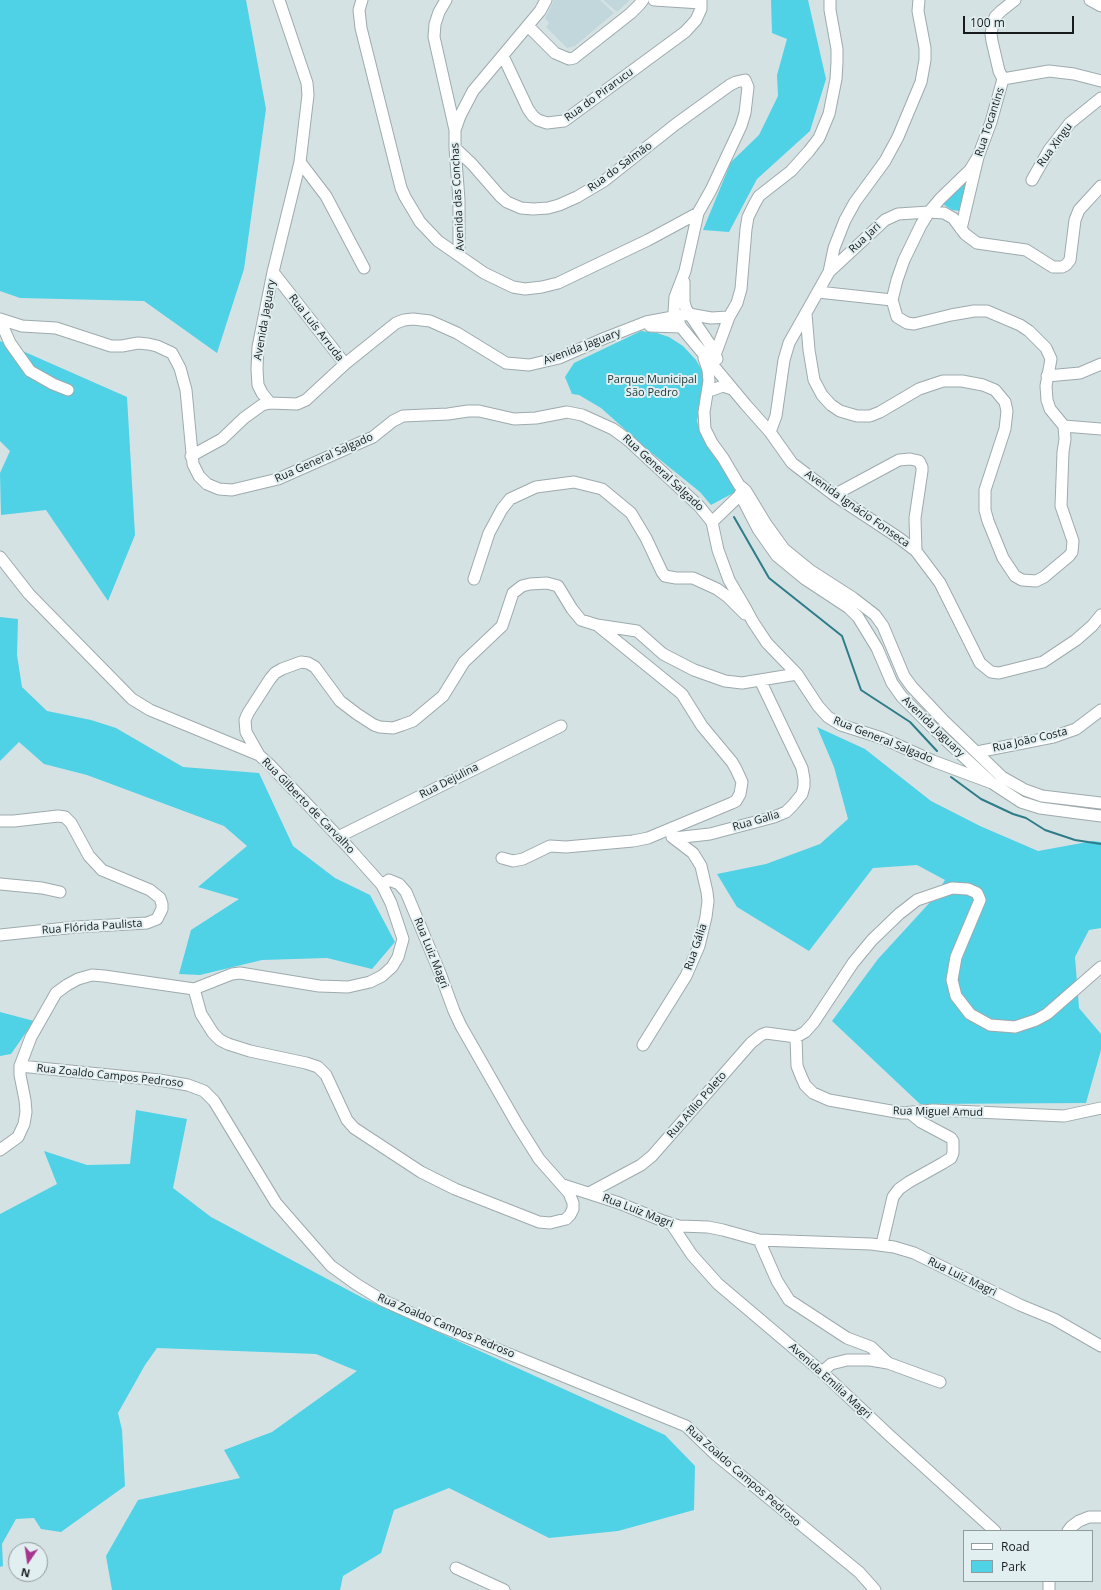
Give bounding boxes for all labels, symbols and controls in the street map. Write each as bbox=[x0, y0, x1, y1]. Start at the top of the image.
scale bar bbox=[965, 8, 1076, 34]
text: 100 m bbox=[970, 14, 1005, 31]
street label: Rua do Pirarucu bbox=[562, 66, 636, 124]
street label: Rua Tocantins bbox=[973, 86, 1007, 158]
street label: Rua Xingu bbox=[1035, 120, 1075, 170]
street label: Rua do Salmão bbox=[585, 139, 655, 195]
street label: Avenida das Conchas bbox=[449, 143, 467, 251]
street label: Rua Jari bbox=[846, 220, 884, 256]
street label: Avenida Jaguary bbox=[251, 279, 279, 361]
street label: Rua Luís Arruda bbox=[286, 292, 346, 364]
street label: Avenida Jaguary bbox=[541, 326, 623, 368]
park label: Parque Municipal São Pedro bbox=[607, 373, 697, 399]
street label: Rua General Salgado bbox=[273, 430, 375, 486]
street label: Rua General Salgado bbox=[620, 432, 706, 514]
street label: Avenida Ignácio Fonseca bbox=[802, 468, 912, 550]
street label: Avenida Jaguary bbox=[899, 694, 967, 760]
street label: Rua General Salgado bbox=[831, 714, 935, 766]
street label: Rua João Costa bbox=[991, 725, 1069, 755]
street label: Rua Gilberto de Carvalho bbox=[259, 755, 357, 857]
street label: Rua Dejulina bbox=[417, 760, 481, 802]
street label: Rua Galia bbox=[731, 808, 781, 834]
street label: Rua Luiz Magri bbox=[411, 916, 451, 990]
street label: Rua Flórida Paulista bbox=[41, 917, 143, 937]
street label: Rua Gália bbox=[682, 922, 710, 972]
street label: Rua Zoaldo Campos Pedroso bbox=[36, 1062, 184, 1090]
street label: Rua Atílio Poleto bbox=[664, 1069, 730, 1141]
street label: Rua Miguel Amud bbox=[893, 1105, 983, 1119]
street label: Rua Luiz Magri bbox=[601, 1191, 675, 1231]
street label: Rua Luiz Magri bbox=[925, 1255, 999, 1299]
street label: Rua Zoaldo Campos Pedroso bbox=[375, 1291, 517, 1361]
street label: Avenida Emilia Magri bbox=[786, 1340, 874, 1422]
street label: Rua Zoaldo Campos Pedroso bbox=[683, 1423, 803, 1529]
legend bbox=[963, 1530, 1093, 1582]
text: Road bbox=[1001, 1538, 1030, 1555]
north arrow bbox=[8, 1542, 48, 1582]
text: Park bbox=[1001, 1558, 1026, 1575]
text: N bbox=[19, 1565, 31, 1582]

